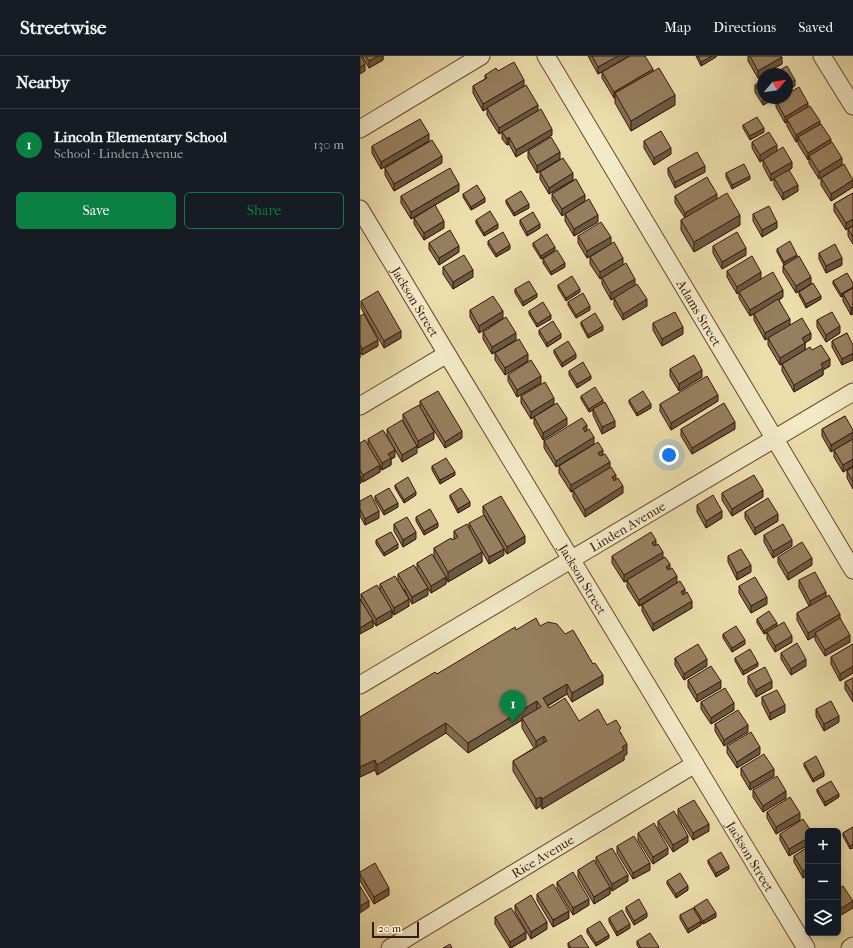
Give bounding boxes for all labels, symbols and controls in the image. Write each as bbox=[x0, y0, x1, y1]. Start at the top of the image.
text: Streetwise bbox=[20, 17, 106, 39]
text: Map bbox=[664, 19, 691, 36]
text: Directions bbox=[713, 19, 776, 36]
text: Saved bbox=[798, 19, 833, 36]
north arrow bbox=[757, 68, 793, 104]
text: Nearby bbox=[16, 72, 70, 92]
text: Lincoln Elementary School bbox=[54, 128, 227, 146]
text: 1 bbox=[27, 137, 31, 152]
text: 130 m bbox=[313, 137, 344, 152]
text: School · Linden Avenue bbox=[54, 146, 183, 161]
button: Save bbox=[16, 192, 176, 229]
button: Share bbox=[184, 192, 344, 229]
street label: Jackson Street bbox=[388, 263, 442, 340]
street label: Adams Street bbox=[673, 276, 725, 349]
your location bbox=[659, 445, 679, 465]
street label: Linden Avenue bbox=[587, 498, 668, 555]
street label: Jackson Street bbox=[555, 541, 610, 617]
pin: 1 bbox=[500, 690, 526, 723]
street label: Jackson Street bbox=[723, 818, 777, 895]
map controls bbox=[805, 828, 841, 936]
button: + bbox=[805, 828, 841, 864]
street label: Rice Avenue bbox=[509, 832, 577, 881]
button: − bbox=[805, 864, 841, 900]
button: layers bbox=[805, 900, 841, 936]
scale bar bbox=[372, 920, 419, 939]
text: 20 m bbox=[378, 922, 401, 935]

